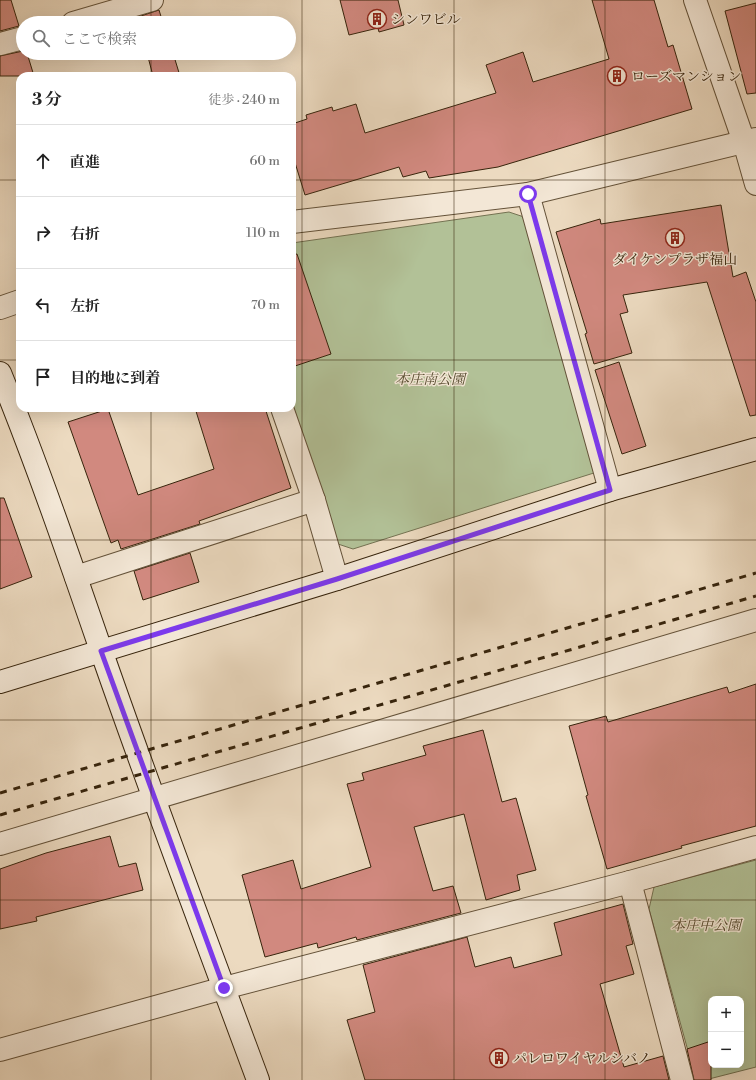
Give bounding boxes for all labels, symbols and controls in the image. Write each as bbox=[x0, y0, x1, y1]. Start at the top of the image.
building icon: シンワビル bbox=[366, 8, 388, 30]
place label: シンワビル bbox=[391, 11, 461, 29]
search box bbox=[16, 16, 296, 60]
icon: search bbox=[30, 27, 52, 49]
text: ここで検索 bbox=[62, 30, 137, 49]
building icon: ローズマンション bbox=[606, 65, 628, 87]
place label: ローズマンション bbox=[631, 68, 741, 86]
text: 3 分 bbox=[32, 89, 62, 111]
text: 徒歩 · 240 m bbox=[209, 92, 280, 108]
icon: ahead bbox=[32, 150, 54, 172]
text: 直進 bbox=[70, 153, 100, 172]
text: 60 m bbox=[249, 153, 280, 169]
route start bbox=[519, 185, 537, 203]
icon: right bbox=[32, 222, 54, 244]
text: 右折 bbox=[70, 225, 100, 244]
text: 110 m bbox=[246, 225, 280, 241]
building icon: ダイケンプラザ福山 bbox=[664, 227, 686, 249]
place label: ダイケンプラザ福山 bbox=[613, 251, 737, 269]
icon: left bbox=[32, 294, 54, 316]
text: 左折 bbox=[70, 297, 100, 316]
text: 70 m bbox=[251, 297, 280, 313]
icon: arrive bbox=[32, 366, 54, 388]
text: 目的地に到着 bbox=[70, 369, 160, 388]
park label: 本庄南公園 bbox=[395, 371, 467, 389]
park label: 本庄中公園 bbox=[671, 917, 743, 935]
route end bbox=[215, 979, 233, 997]
map controls bbox=[708, 996, 744, 1068]
button: + bbox=[708, 996, 744, 1032]
button: − bbox=[708, 1032, 744, 1068]
building icon: パレロワイヤルシバノ bbox=[488, 1047, 510, 1069]
place label: パレロワイヤルシバノ bbox=[513, 1050, 651, 1068]

